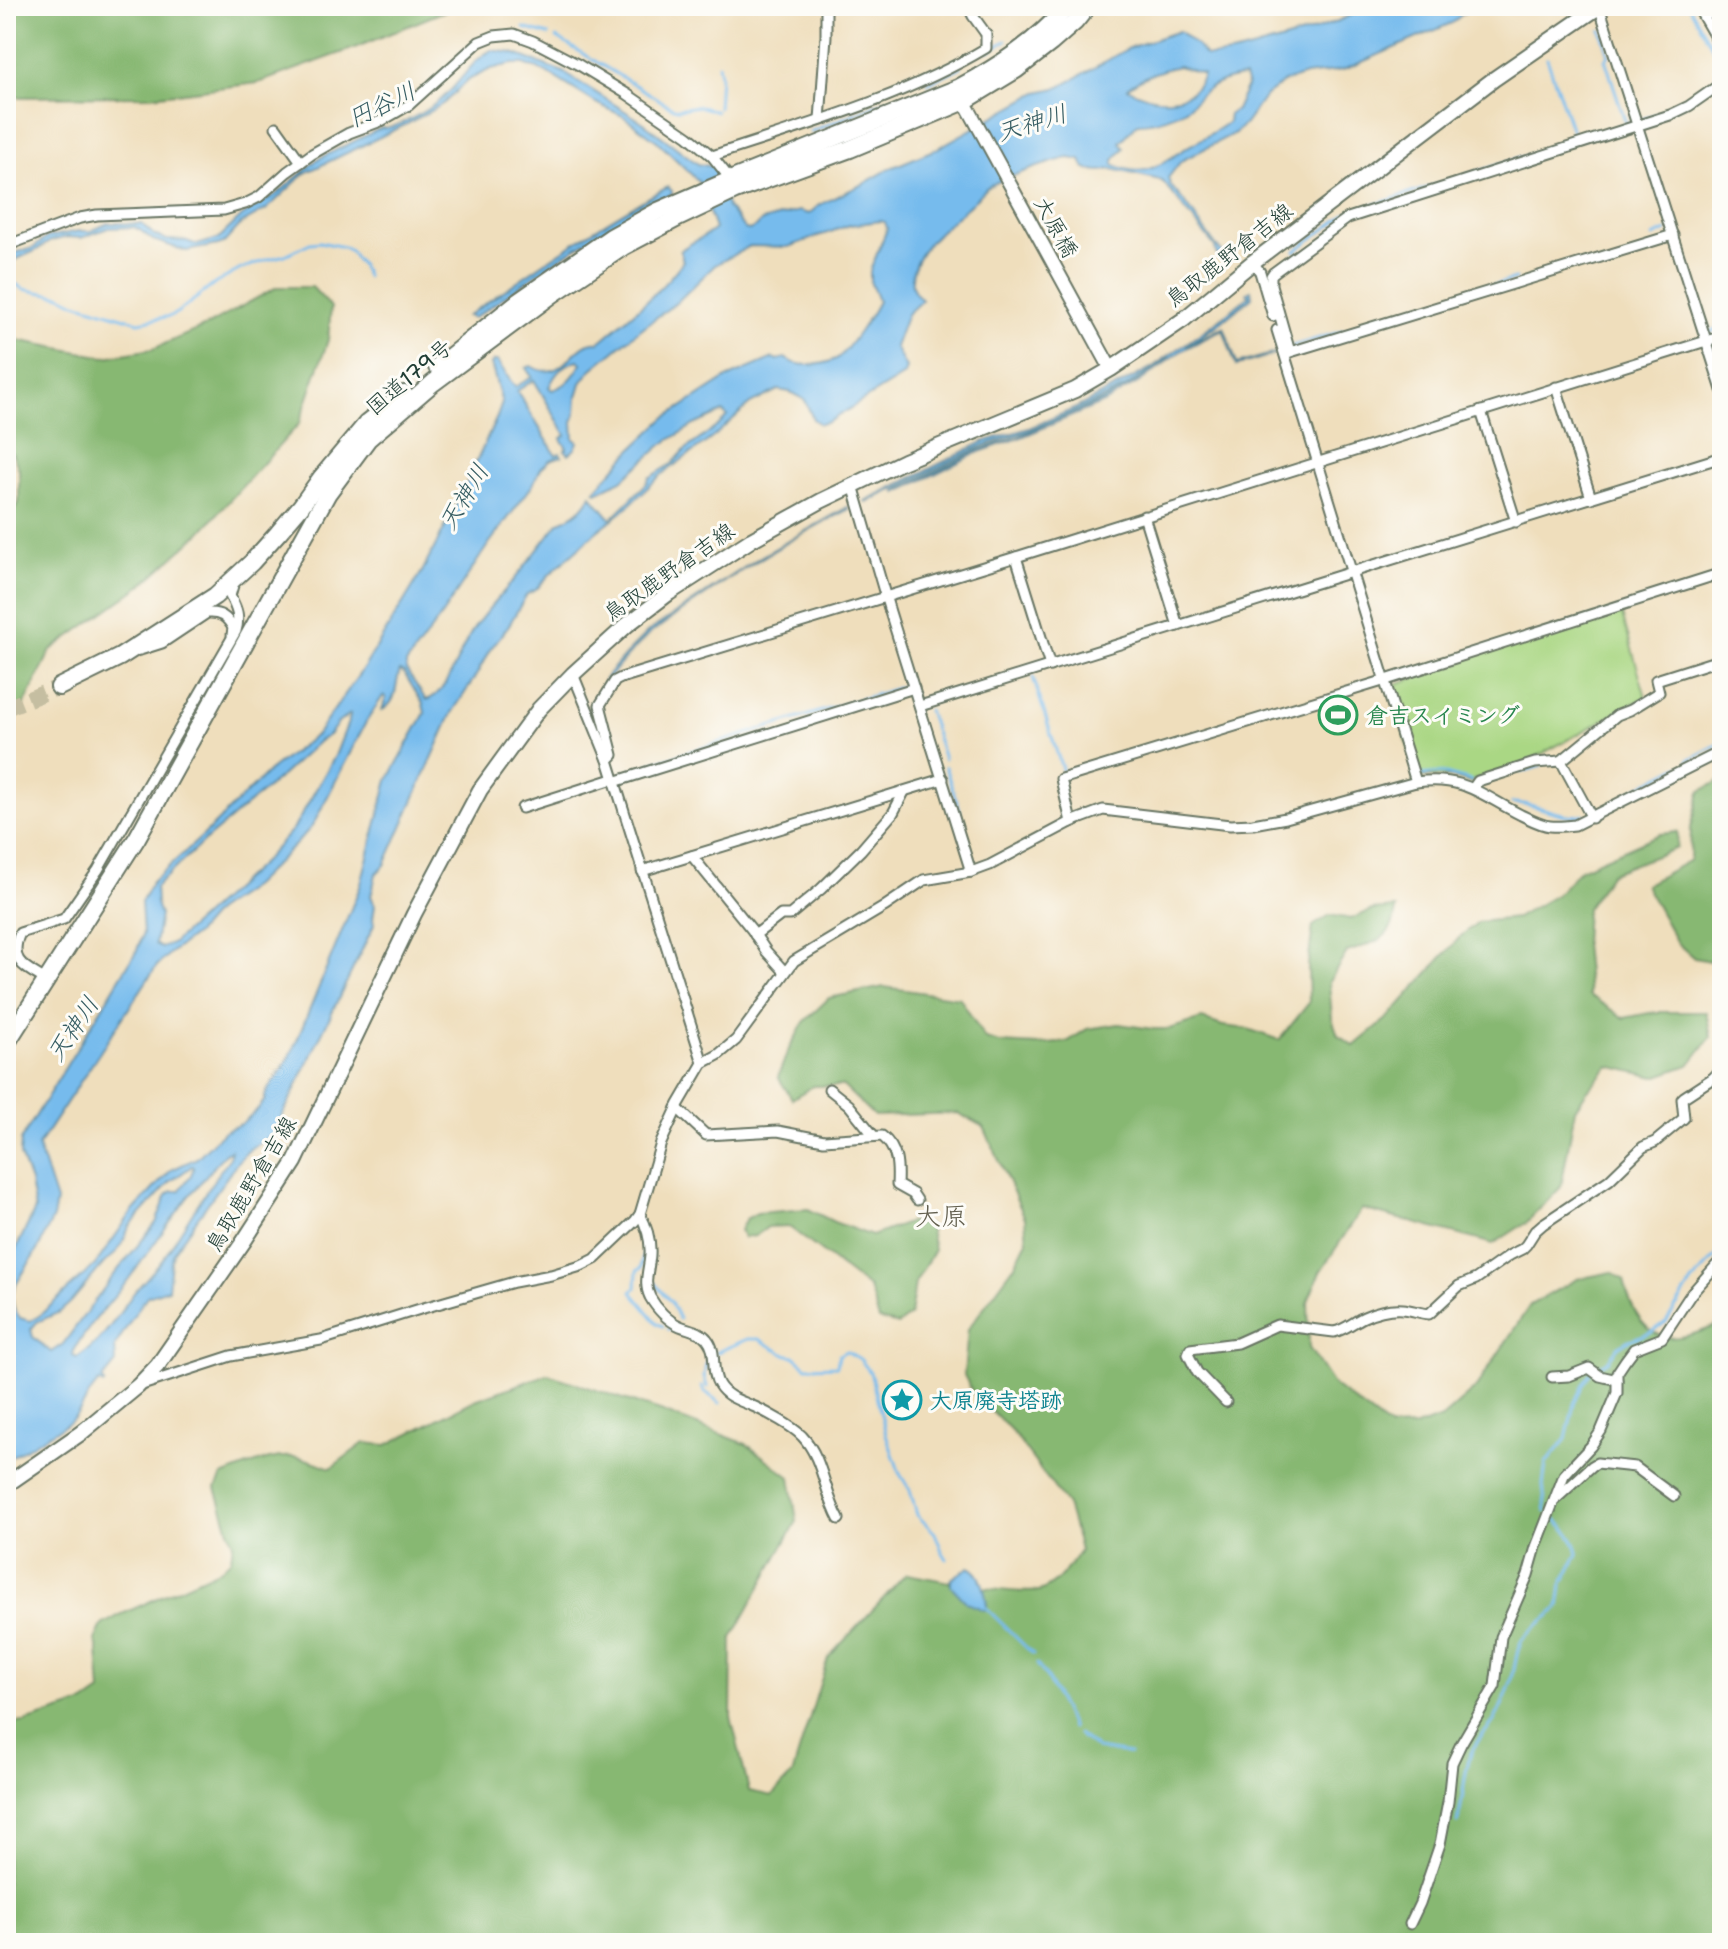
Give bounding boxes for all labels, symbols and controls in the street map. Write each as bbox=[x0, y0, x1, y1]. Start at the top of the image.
water label: 円谷川 bbox=[343, 75, 421, 135]
water label: 天神川 bbox=[993, 97, 1071, 149]
street label: 大原橋 bbox=[1027, 191, 1085, 263]
street label: 鳥取鹿野倉吉線 bbox=[1159, 196, 1299, 314]
street label: 国道179号 bbox=[360, 332, 458, 422]
water label: 天神川 bbox=[432, 458, 496, 536]
street label: 鳥取鹿野倉吉線 bbox=[598, 516, 740, 628]
sports icon: 倉吉スイミング bbox=[1317, 694, 1359, 736]
place label: 倉吉スイミング bbox=[1366, 701, 1520, 730]
water label: 天神川 bbox=[40, 990, 106, 1068]
street label: 鳥取鹿野倉吉線 bbox=[199, 1111, 303, 1257]
district label: 大原 bbox=[915, 1198, 967, 1233]
place icon: 大原廃寺塔跡 bbox=[881, 1379, 923, 1421]
place label: 大原廃寺塔跡 bbox=[930, 1386, 1062, 1415]

